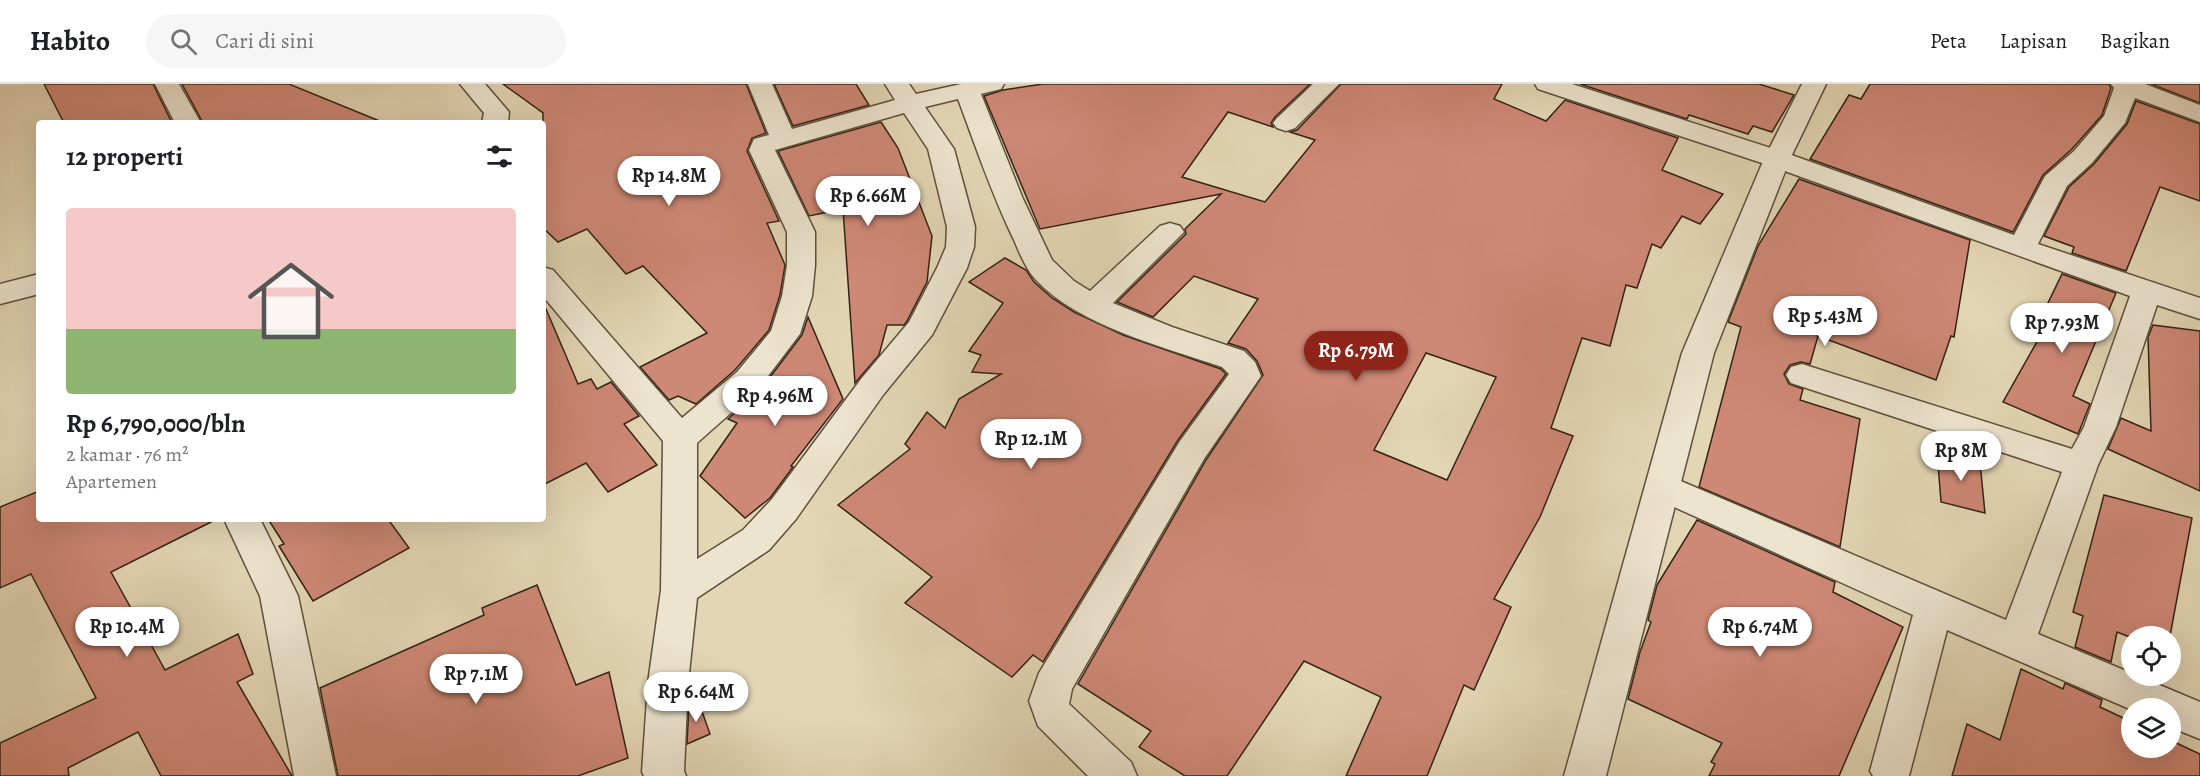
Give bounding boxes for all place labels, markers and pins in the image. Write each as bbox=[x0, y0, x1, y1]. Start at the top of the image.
pin: Rp 14.8M bbox=[607, 156, 731, 207]
pin: Rp 6.66M bbox=[806, 176, 930, 227]
pin: Rp 5.43M bbox=[1763, 296, 1887, 347]
pin: Rp 7.93M bbox=[2000, 303, 2124, 354]
pin: Rp 6.79M bbox=[1294, 331, 1418, 382]
pin: Rp 4.96M bbox=[713, 376, 837, 427]
pin: Rp 12.1M bbox=[969, 419, 1093, 470]
pin: Rp 8M bbox=[1919, 431, 2003, 482]
pin: Rp 10.4M bbox=[65, 607, 189, 658]
pin: Rp 6.74M bbox=[1698, 607, 1822, 658]
pin: Rp 7.1M bbox=[421, 654, 531, 705]
pin: Rp 6.64M bbox=[634, 672, 758, 723]

